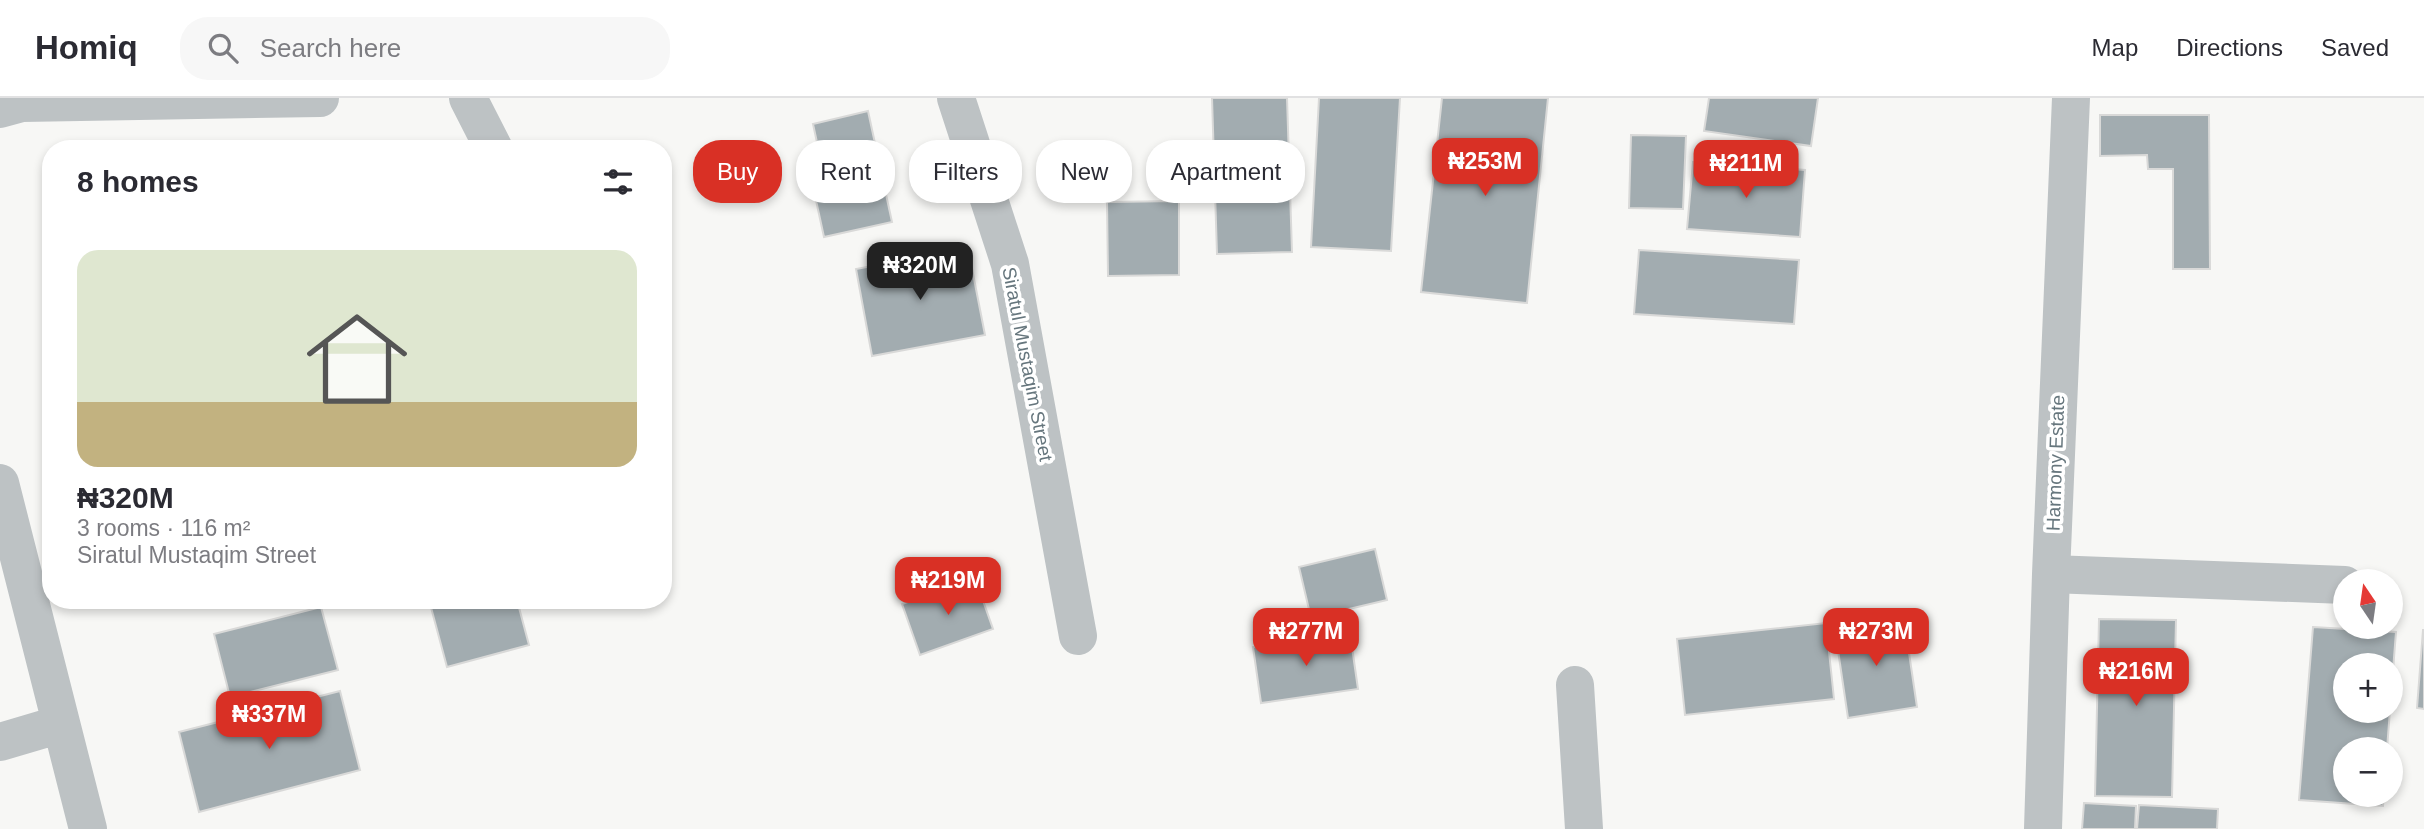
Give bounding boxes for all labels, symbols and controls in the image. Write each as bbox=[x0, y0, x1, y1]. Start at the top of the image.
search box bbox=[180, 17, 670, 80]
text: Homiq bbox=[35, 29, 138, 66]
icon: search bbox=[204, 29, 242, 67]
text: Search here bbox=[260, 33, 401, 63]
text: Map bbox=[2092, 34, 2138, 61]
text: Directions bbox=[2176, 34, 2283, 61]
text: Saved bbox=[2321, 34, 2389, 61]
pin: ₦253M bbox=[1436, 139, 1534, 198]
chip: Buy bbox=[693, 140, 782, 203]
chip: Rent bbox=[796, 140, 895, 203]
chip: Filters bbox=[909, 140, 1022, 203]
chip: New bbox=[1036, 140, 1132, 203]
chip: Apartment bbox=[1146, 140, 1305, 203]
pin: ₦211M bbox=[1697, 140, 1795, 200]
text: ₦253M bbox=[1448, 148, 1522, 174]
text: ₦211M bbox=[1710, 150, 1782, 176]
icon: filters bbox=[599, 163, 637, 201]
text: 8 homes bbox=[77, 165, 199, 198]
pin: ₦320M bbox=[871, 242, 969, 302]
text: ₦320M bbox=[883, 252, 957, 278]
street label: Siratul Mustaqim Street bbox=[998, 265, 1057, 464]
icon: home bbox=[294, 296, 420, 422]
street label: Harmony Estate bbox=[2043, 395, 2068, 531]
text: ₦320M bbox=[77, 481, 174, 514]
text: 3 rooms · 116 m² bbox=[77, 515, 250, 541]
text: Siratul Mustaqim Street bbox=[77, 542, 316, 568]
pin: ₦219M bbox=[899, 558, 997, 617]
text: ₦219M bbox=[911, 567, 985, 593]
north arrow bbox=[2333, 569, 2403, 639]
map controls bbox=[2333, 569, 2403, 807]
pin: ₦277M bbox=[1257, 608, 1355, 668]
pin: ₦273M bbox=[1827, 608, 1925, 668]
text: ₦277M bbox=[1269, 618, 1343, 644]
text: ₦273M bbox=[1839, 618, 1913, 644]
pin: ₦216M bbox=[2087, 648, 2185, 708]
button: + bbox=[2333, 653, 2403, 723]
text: ₦216M bbox=[2099, 658, 2173, 684]
pin: ₦337M bbox=[220, 692, 318, 751]
text: ₦337M bbox=[232, 701, 306, 727]
button: − bbox=[2333, 737, 2403, 807]

